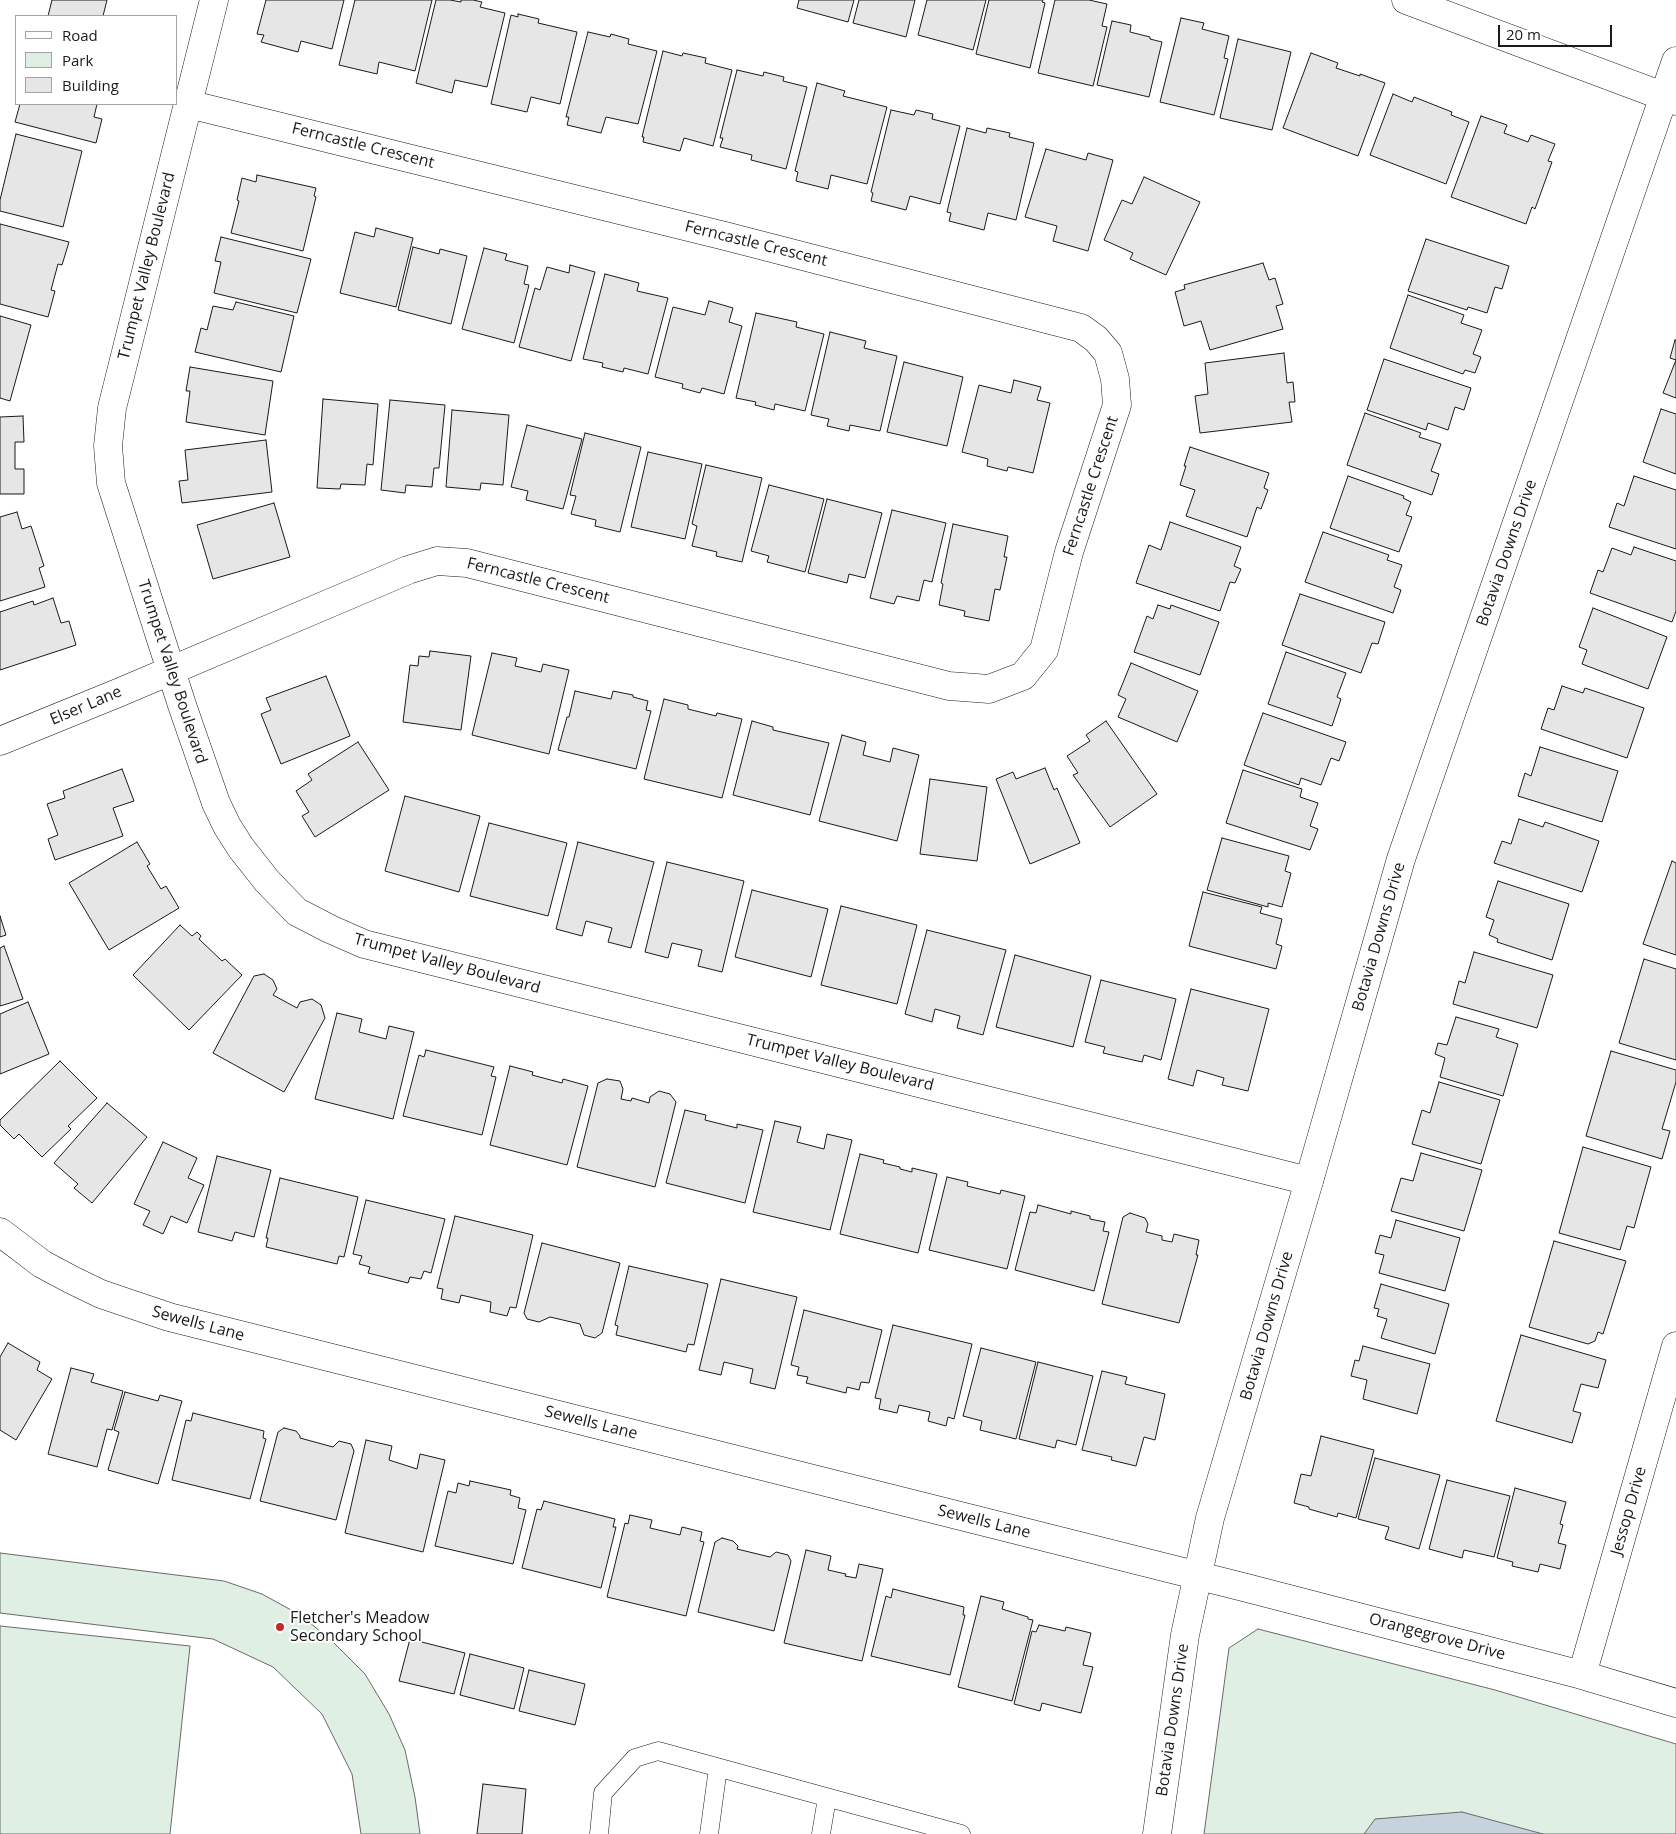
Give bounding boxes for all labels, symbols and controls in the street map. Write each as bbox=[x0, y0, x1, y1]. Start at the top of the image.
legend bbox=[15, 15, 178, 105]
scale bar bbox=[1501, 15, 1615, 47]
text: 20 m bbox=[1506, 24, 1541, 44]
text: Road bbox=[62, 25, 98, 45]
text: Park bbox=[62, 50, 93, 70]
text: Building bbox=[62, 75, 119, 95]
street label: Ferncastle Crescent bbox=[290, 119, 436, 173]
street label: Trumpet Valley Boulevard bbox=[114, 170, 180, 362]
street label: Ferncastle Crescent bbox=[683, 217, 829, 271]
street label: Ferncastle Crescent bbox=[1059, 414, 1123, 558]
street label: Botavia Downs Drive bbox=[1473, 477, 1541, 629]
street label: Ferncastle Crescent bbox=[465, 554, 611, 608]
street label: Trumpet Valley Boulevard bbox=[133, 578, 211, 766]
street label: Elser Lane bbox=[47, 682, 125, 730]
street label: Botavia Downs Drive bbox=[1349, 860, 1409, 1014]
street label: Trumpet Valley Boulevard bbox=[352, 930, 542, 998]
street label: Trumpet Valley Boulevard bbox=[744, 1030, 936, 1096]
street label: Botavia Downs Drive bbox=[1237, 1249, 1297, 1403]
street label: Sewells Lane bbox=[150, 1302, 246, 1346]
street label: Sewells Lane bbox=[543, 1402, 639, 1444]
street label: Jessop Drive bbox=[1607, 1464, 1651, 1558]
street label: Sewells Lane bbox=[936, 1501, 1032, 1543]
place label: Fletcher's Meadow Secondary School bbox=[290, 1608, 429, 1646]
street label: Orangegrove Drive bbox=[1367, 1610, 1507, 1664]
marker: Fletcher's Meadow Secondary School bbox=[274, 1621, 286, 1633]
street label: Botavia Downs Drive bbox=[1153, 1642, 1193, 1798]

